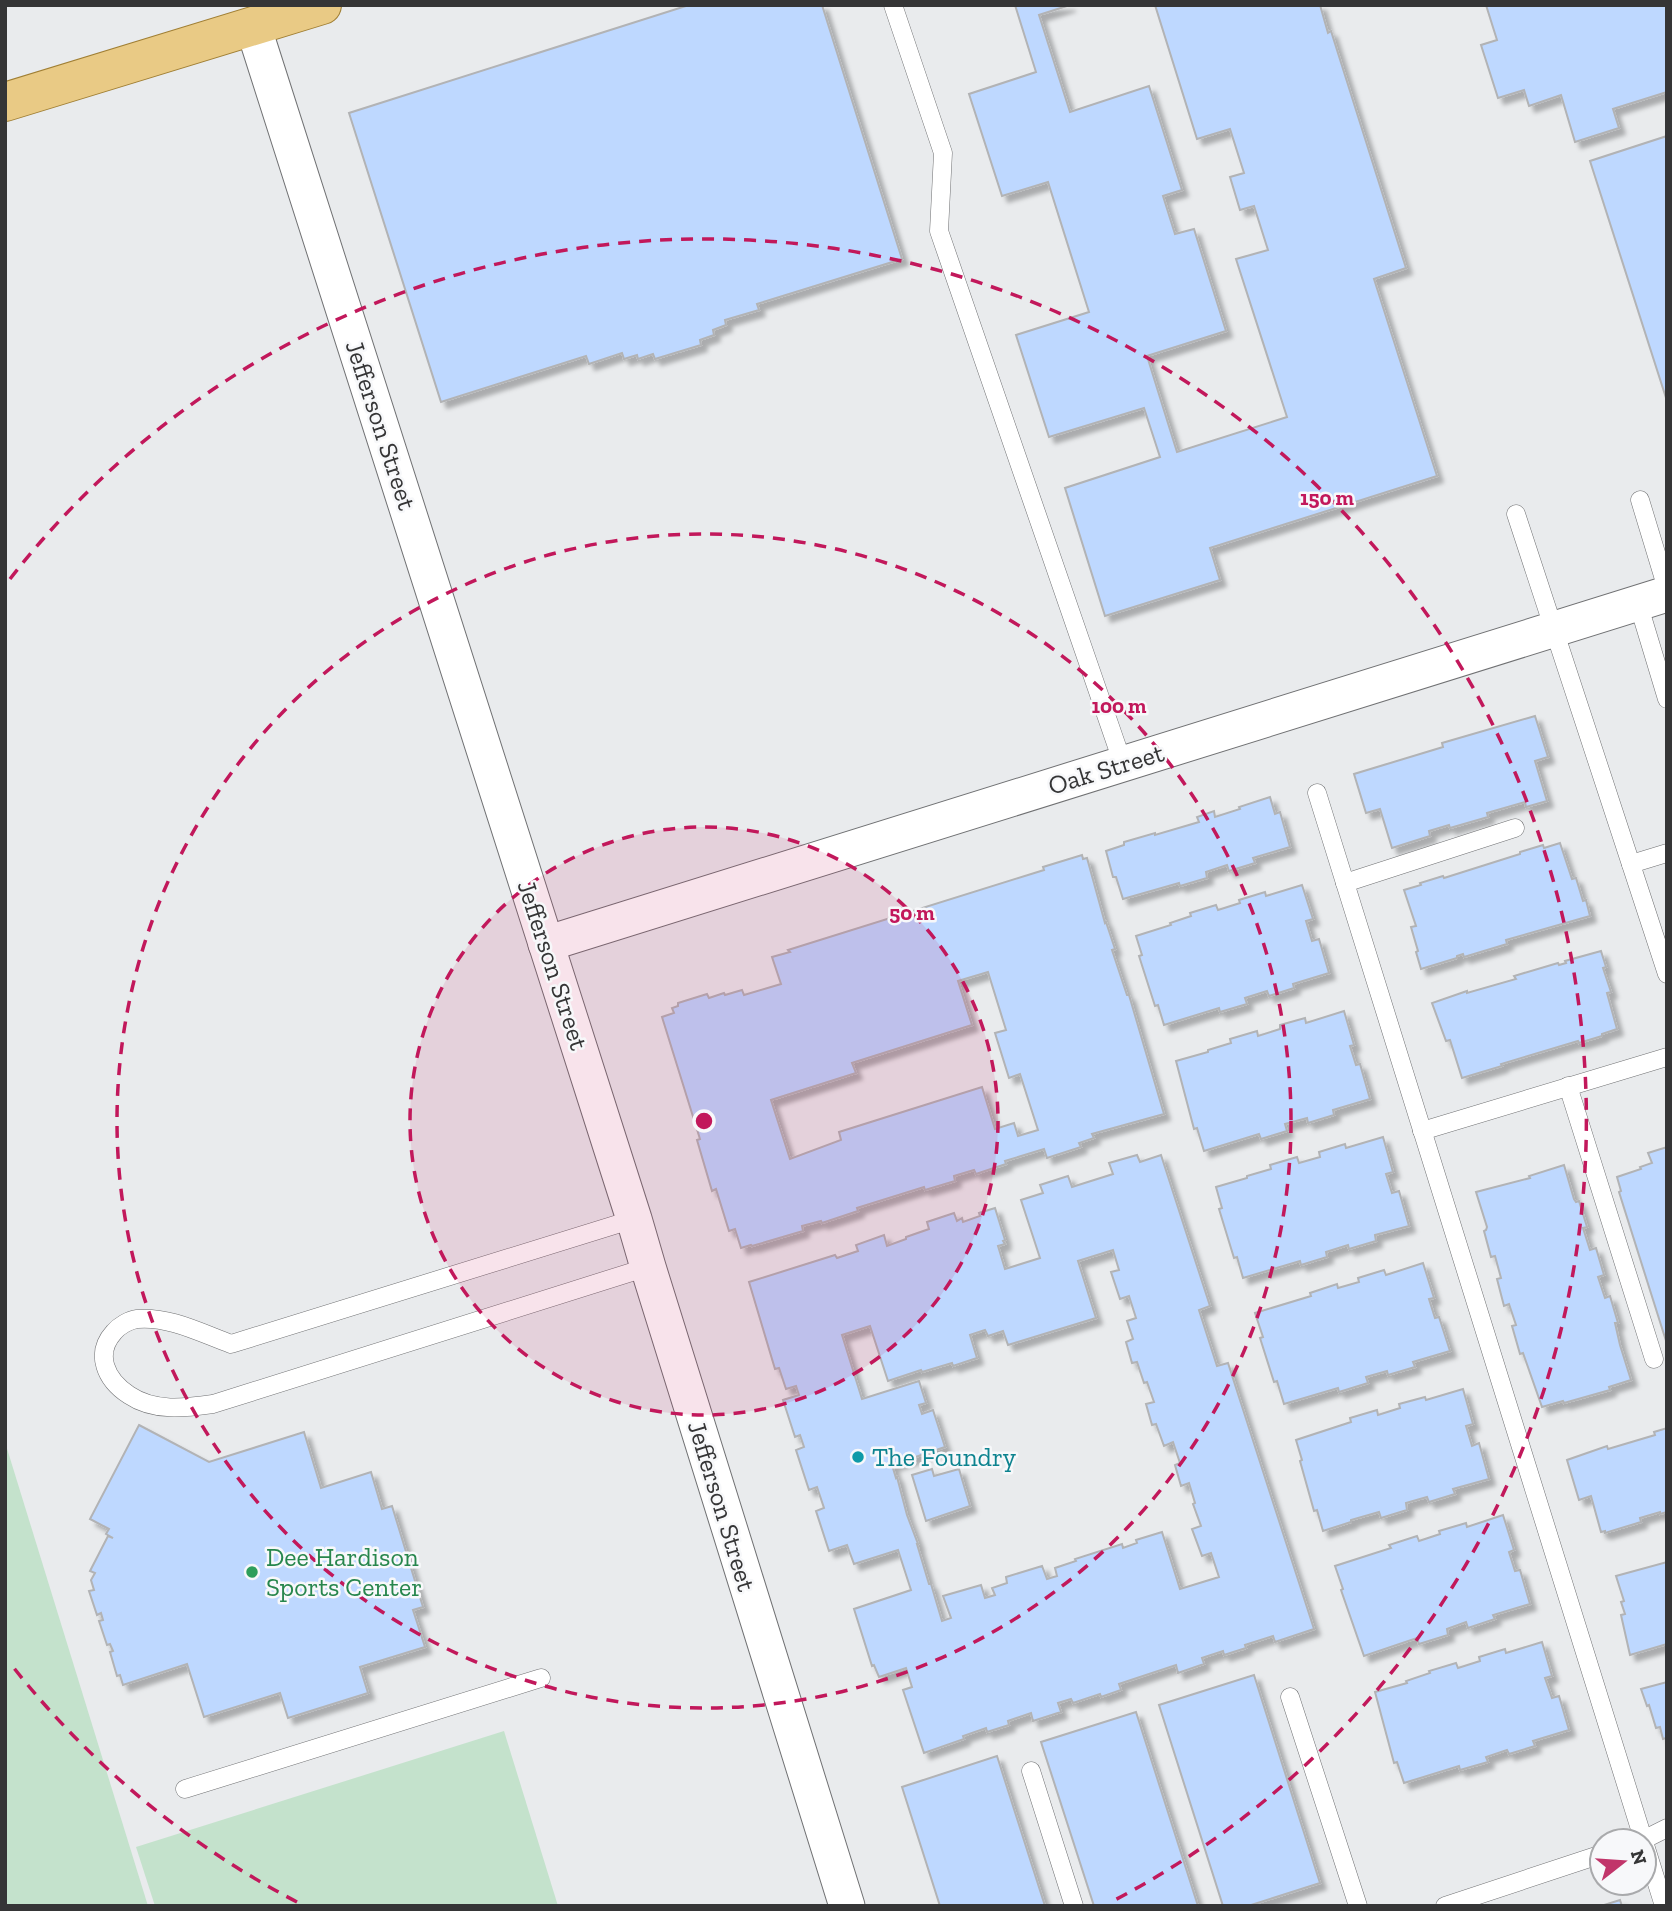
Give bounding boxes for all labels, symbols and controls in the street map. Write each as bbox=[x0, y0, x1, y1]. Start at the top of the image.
street label: Jefferson Street bbox=[339, 336, 424, 514]
text: 150 m bbox=[1300, 485, 1355, 510]
text: 100 m bbox=[1092, 693, 1147, 718]
street label: Oak Street bbox=[1044, 736, 1168, 802]
street label: Jefferson Street bbox=[511, 876, 596, 1054]
text: 50 m bbox=[889, 900, 935, 925]
centre of rings bbox=[692, 1109, 716, 1133]
street label: Jefferson Street bbox=[681, 1417, 763, 1595]
place label: The Foundry bbox=[872, 1441, 1017, 1473]
marker: The Foundry bbox=[850, 1449, 866, 1465]
place label: Dee Hardison Sports Center bbox=[266, 1541, 422, 1603]
marker: Dee Hardison Sports Center bbox=[244, 1564, 260, 1580]
north arrow bbox=[1588, 1827, 1658, 1897]
text: N bbox=[1626, 1847, 1652, 1867]

